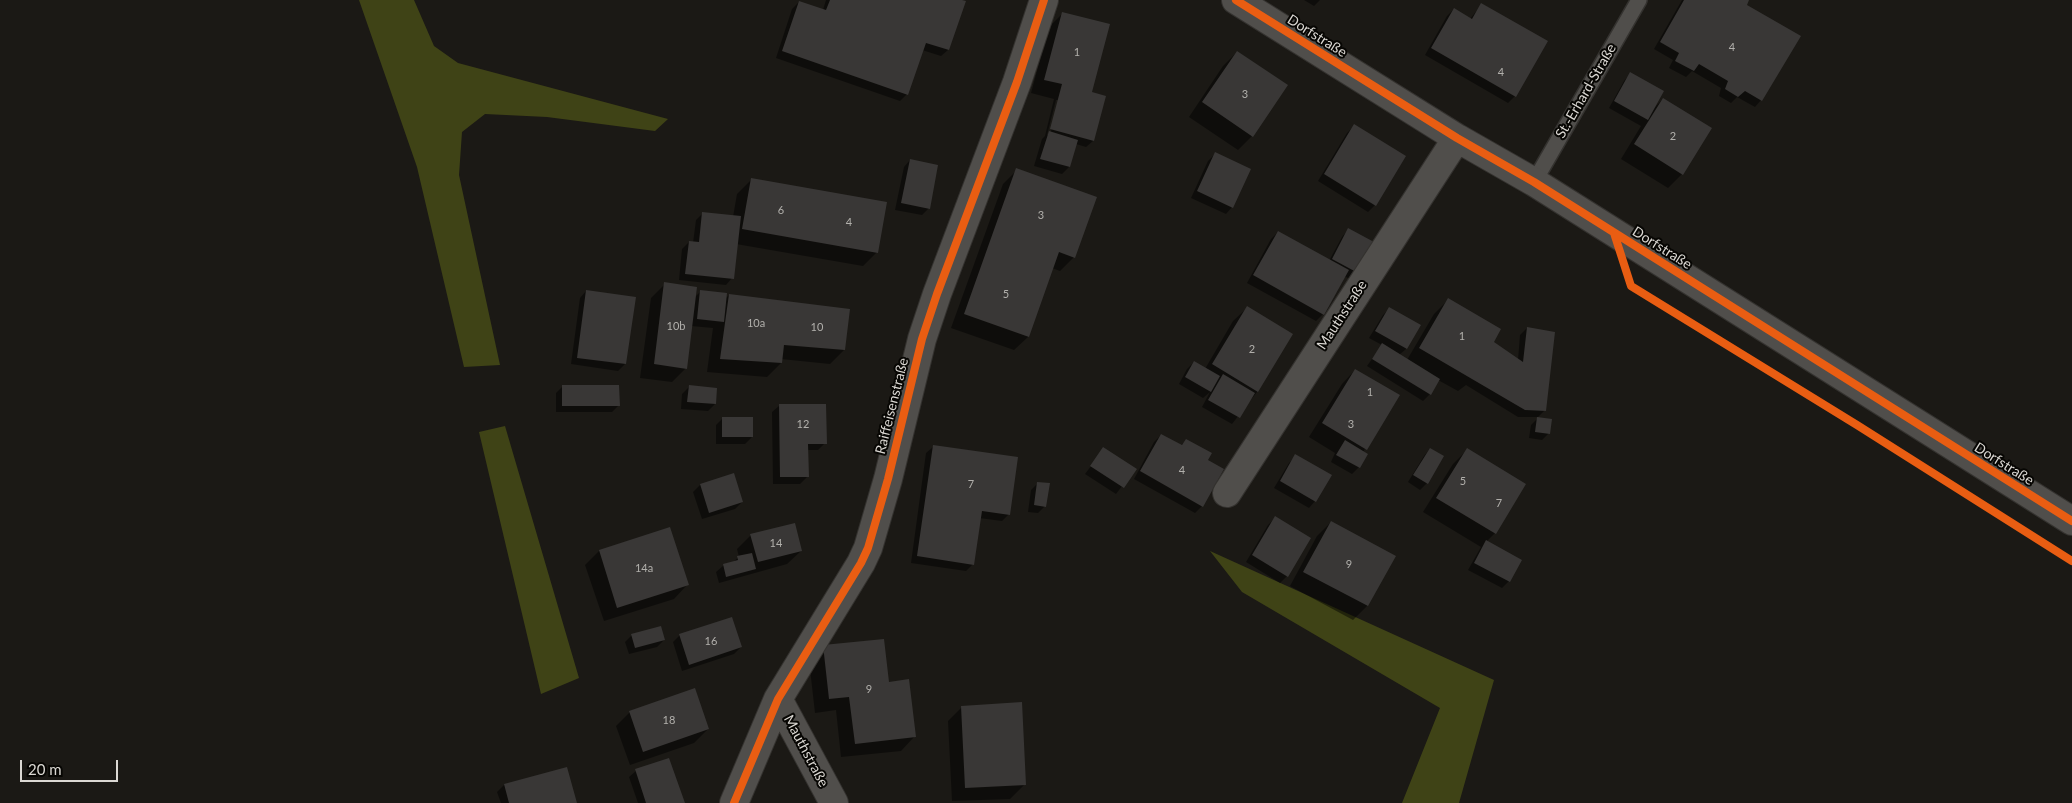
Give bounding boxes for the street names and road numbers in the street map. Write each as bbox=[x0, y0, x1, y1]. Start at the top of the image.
street label: Dorfstraße bbox=[1284, 11, 1350, 61]
street label: St.-Erhard-Straße bbox=[1552, 41, 1620, 141]
street label: Dorfstraße bbox=[1629, 223, 1695, 273]
street label: Mauthstraße bbox=[1313, 277, 1371, 353]
street label: Raiffeisenstraße bbox=[872, 356, 912, 456]
street label: Dorfstraße bbox=[1971, 439, 2037, 489]
street label: Mauthstraße bbox=[780, 712, 832, 790]

